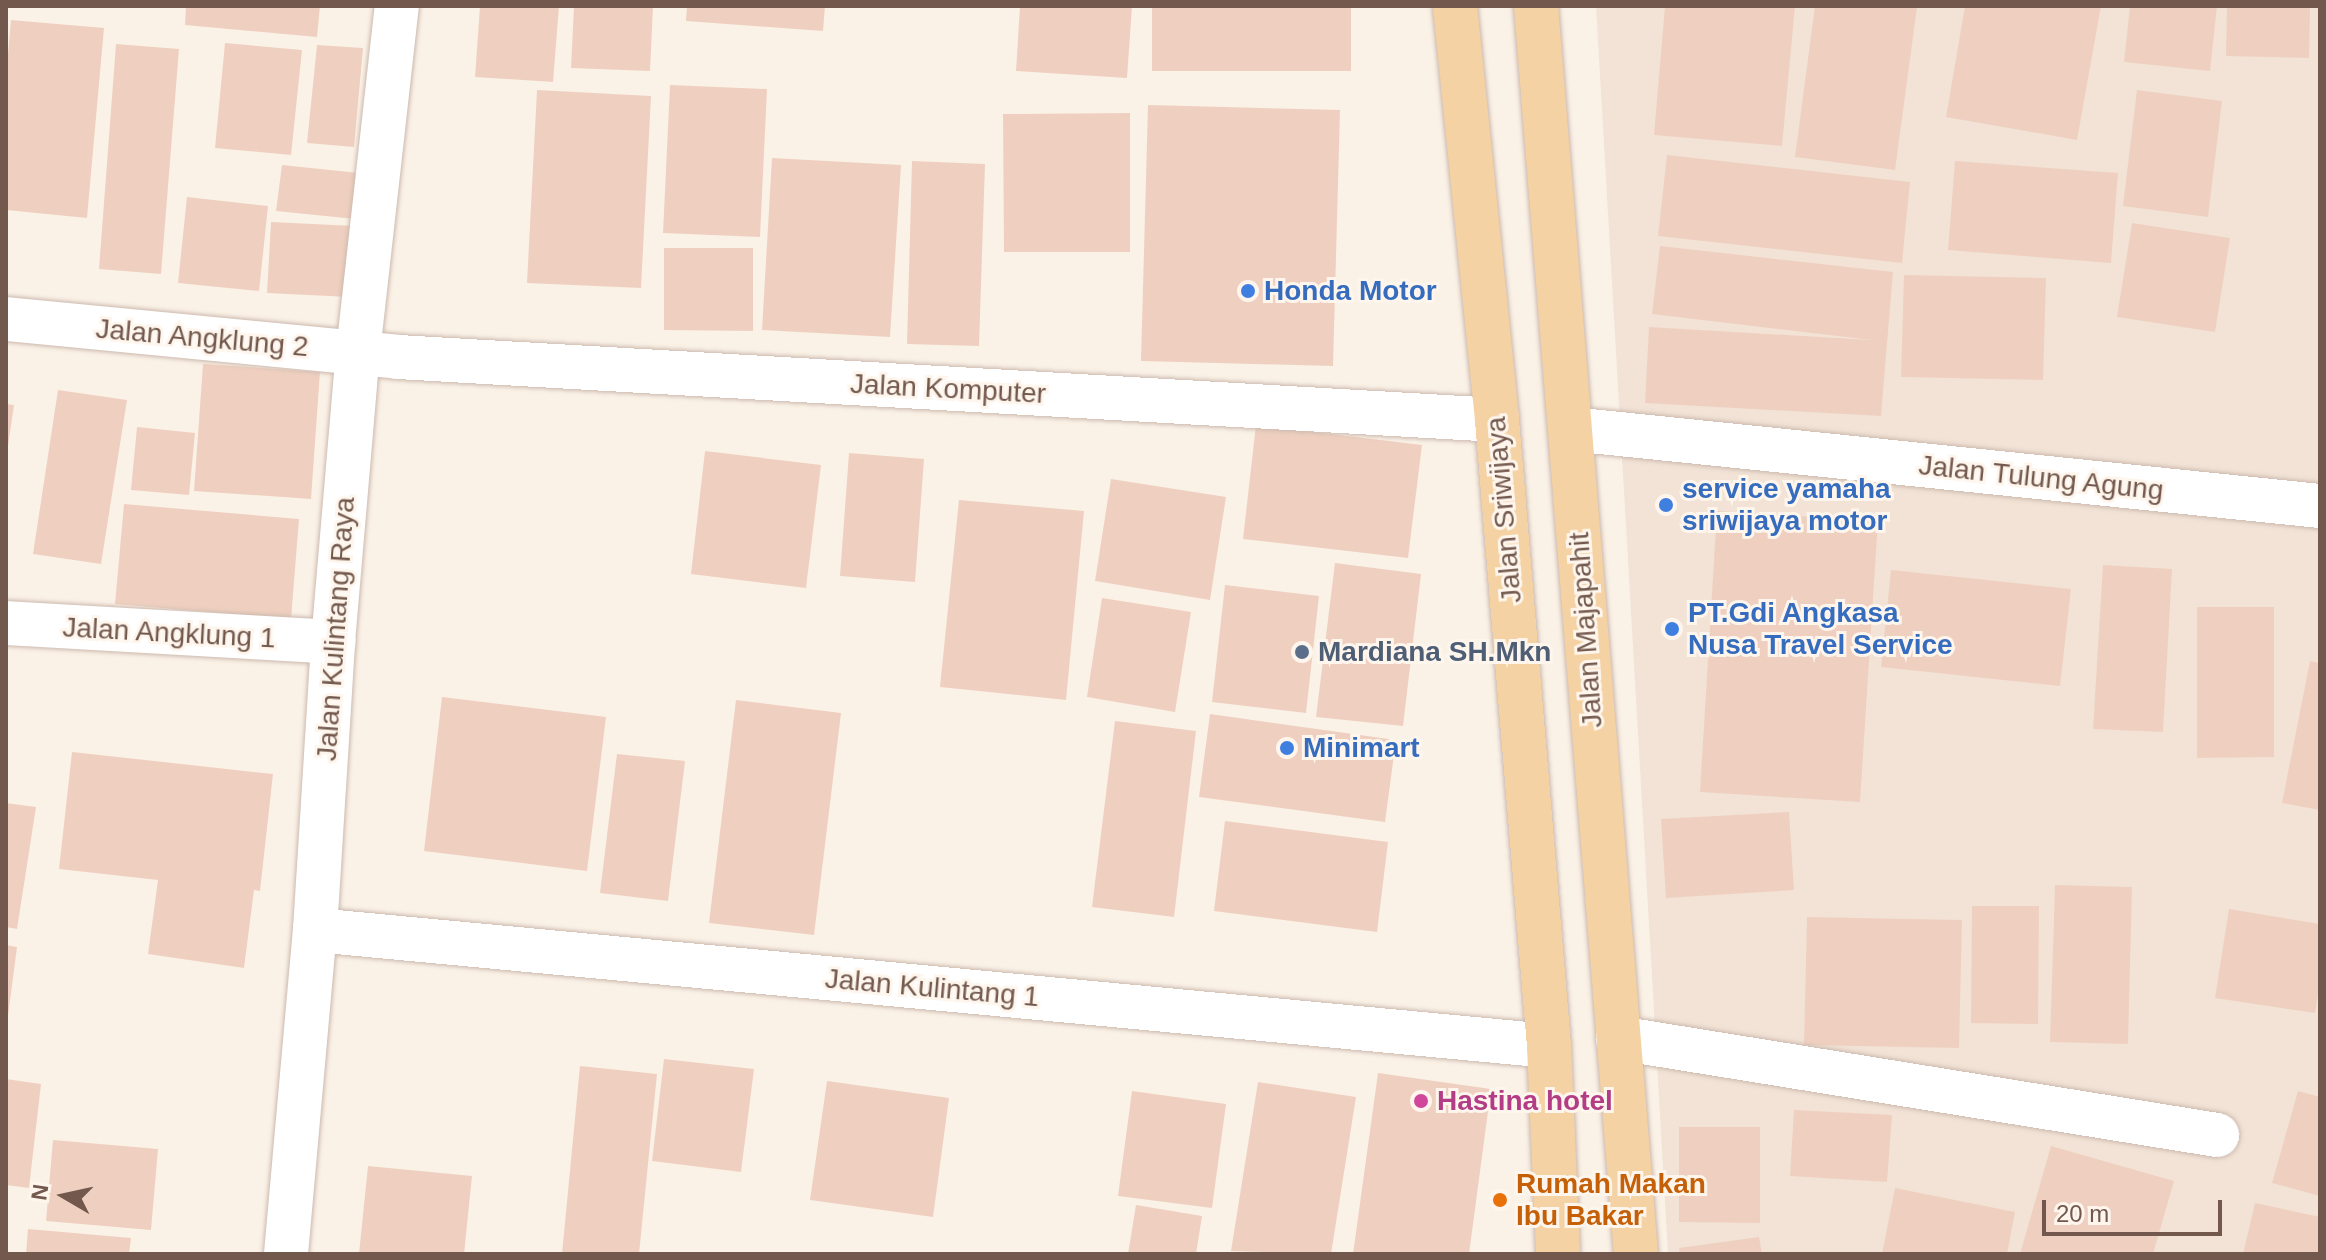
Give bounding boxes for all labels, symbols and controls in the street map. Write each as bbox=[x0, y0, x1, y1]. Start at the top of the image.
place label: Honda Motor bbox=[1264, 274, 1437, 308]
marker: Honda Motor bbox=[1239, 282, 1257, 300]
street label: Jalan Angklung 2 bbox=[94, 312, 310, 364]
street label: Jalan Komputer bbox=[849, 367, 1047, 411]
street label: Jalan Sriwijaya bbox=[1479, 416, 1529, 604]
street label: Jalan Tulung Agung bbox=[1916, 448, 2166, 508]
place label: service yamaha sriwijaya motor bbox=[1682, 472, 1891, 538]
street label: Jalan Kulintang Raya bbox=[310, 496, 362, 762]
marker: service yamaha sriwijaya motor bbox=[1657, 496, 1675, 514]
street label: Jalan Majapahit bbox=[1562, 531, 1610, 729]
place label: PT.Gdi Angkasa Nusa Travel Service bbox=[1688, 596, 1953, 662]
street label: Jalan Angklung 1 bbox=[61, 611, 277, 655]
marker: PT.Gdi Angkasa Nusa Travel Service bbox=[1663, 620, 1681, 638]
place label: Mardiana SH.Mkn bbox=[1318, 635, 1551, 669]
marker: Mardiana SH.Mkn bbox=[1293, 643, 1311, 661]
place label: Minimart bbox=[1303, 731, 1420, 765]
marker: Minimart bbox=[1278, 739, 1296, 757]
street label: Jalan Kulintang 1 bbox=[824, 962, 1040, 1014]
place label: Hastina hotel bbox=[1437, 1084, 1613, 1118]
marker: Hastina hotel bbox=[1412, 1092, 1430, 1110]
north arrow bbox=[24, 1156, 104, 1236]
place label: Rumah Makan Ibu Bakar bbox=[1516, 1167, 1706, 1233]
text: N bbox=[26, 1182, 53, 1202]
scale bar bbox=[2046, 1184, 2226, 1234]
marker: Rumah Makan Ibu Bakar bbox=[1491, 1191, 1509, 1209]
text: 20 m bbox=[2056, 1200, 2109, 1227]

